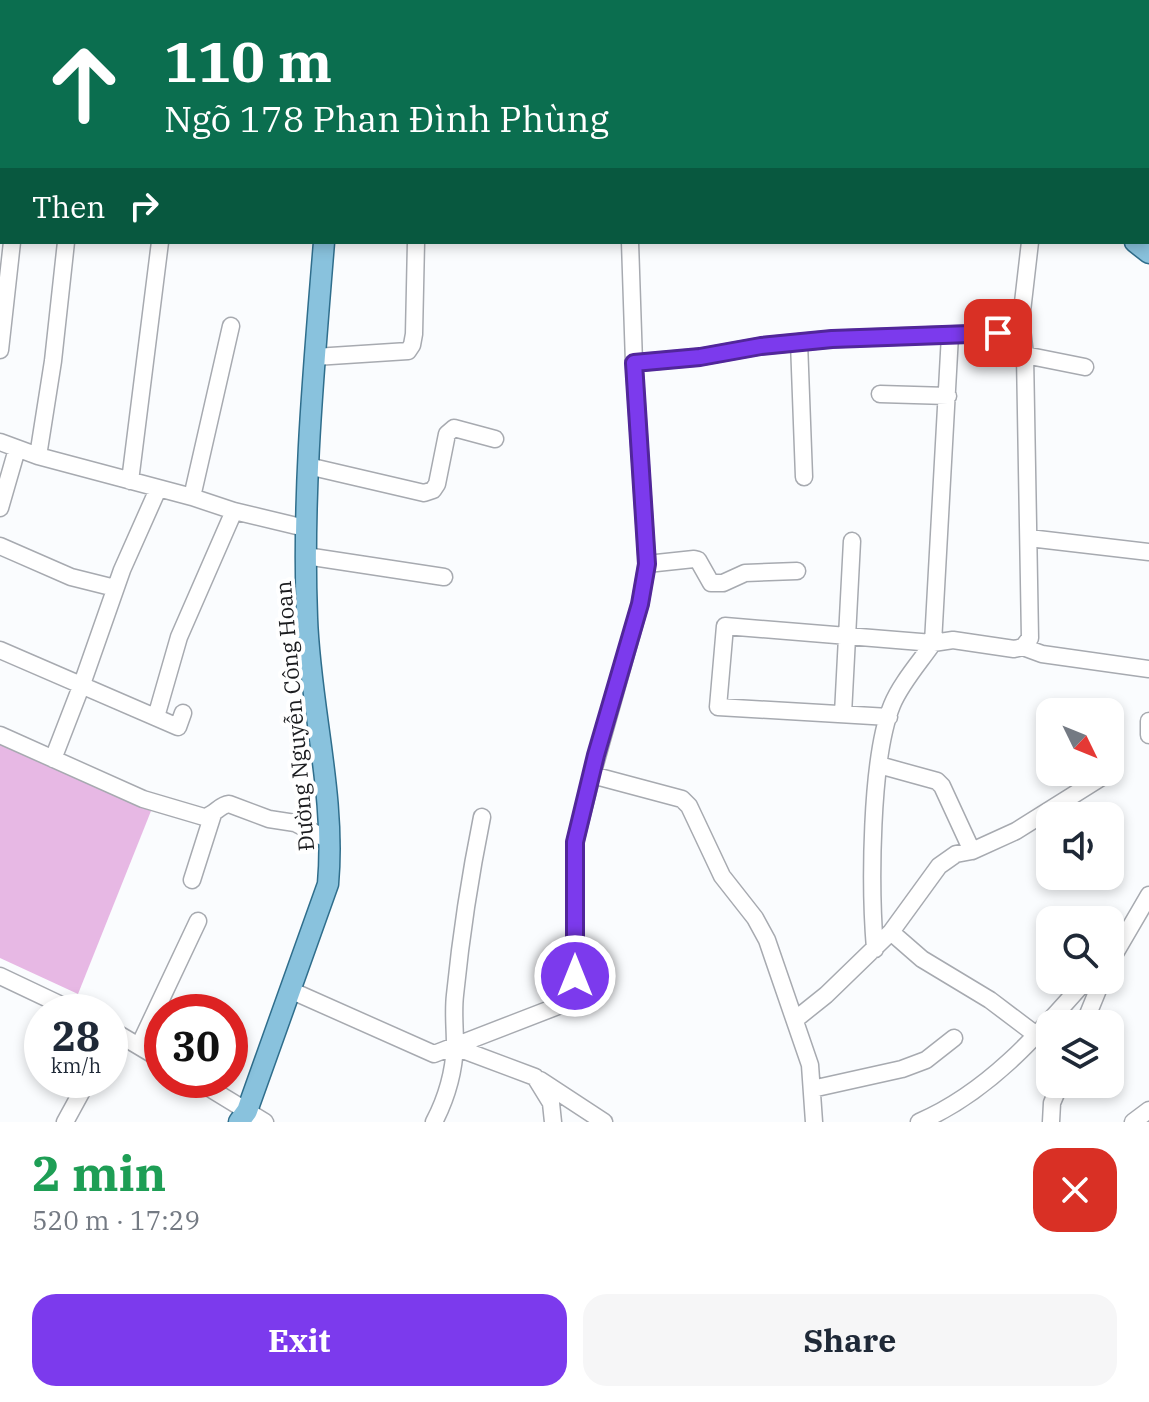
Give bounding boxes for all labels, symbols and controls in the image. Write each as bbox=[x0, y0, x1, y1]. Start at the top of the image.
text: 110 m bbox=[164, 25, 332, 97]
icon: ahead bbox=[32, 32, 136, 136]
text: Ngõ 178 Phan Đình Phùng bbox=[164, 95, 609, 142]
icon: right bbox=[122, 184, 166, 228]
text: Then bbox=[32, 187, 106, 226]
pin bbox=[964, 299, 1032, 367]
icon: arrive bbox=[976, 311, 1020, 355]
street label: Đường Nguyễn Công Hoan bbox=[268, 580, 320, 852]
north arrow bbox=[1036, 698, 1124, 786]
map controls bbox=[1036, 698, 1124, 1098]
button: sound bbox=[1036, 802, 1124, 890]
button: search bbox=[1036, 906, 1124, 994]
position arrow bbox=[533, 934, 617, 1018]
speed limit sign: 30 bbox=[144, 994, 248, 1098]
text: 28 bbox=[52, 1010, 100, 1062]
button: layers bbox=[1036, 1010, 1124, 1098]
text: km/h bbox=[51, 1052, 101, 1079]
text: 2 min bbox=[32, 1142, 166, 1204]
button: close bbox=[1033, 1148, 1117, 1232]
text: 520 m · 17:29 bbox=[32, 1203, 200, 1237]
button: Exit bbox=[32, 1294, 567, 1386]
button: Share bbox=[583, 1294, 1117, 1386]

